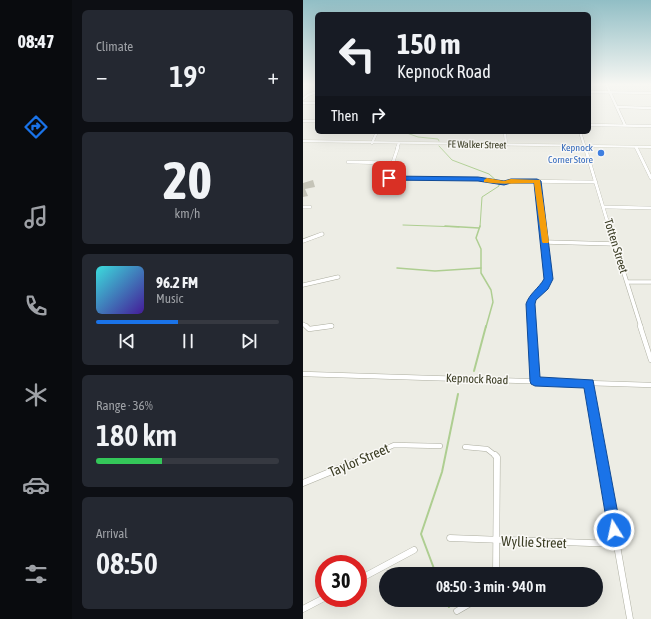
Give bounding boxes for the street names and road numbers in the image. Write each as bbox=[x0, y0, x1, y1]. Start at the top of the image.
street label: FE Walker Street bbox=[447, 138, 507, 151]
street label: Totten Street bbox=[601, 217, 631, 275]
street label: Kepnock Road bbox=[446, 371, 508, 387]
street label: Taylor Street bbox=[326, 440, 392, 480]
street label: Wyllie Street bbox=[501, 533, 567, 551]

